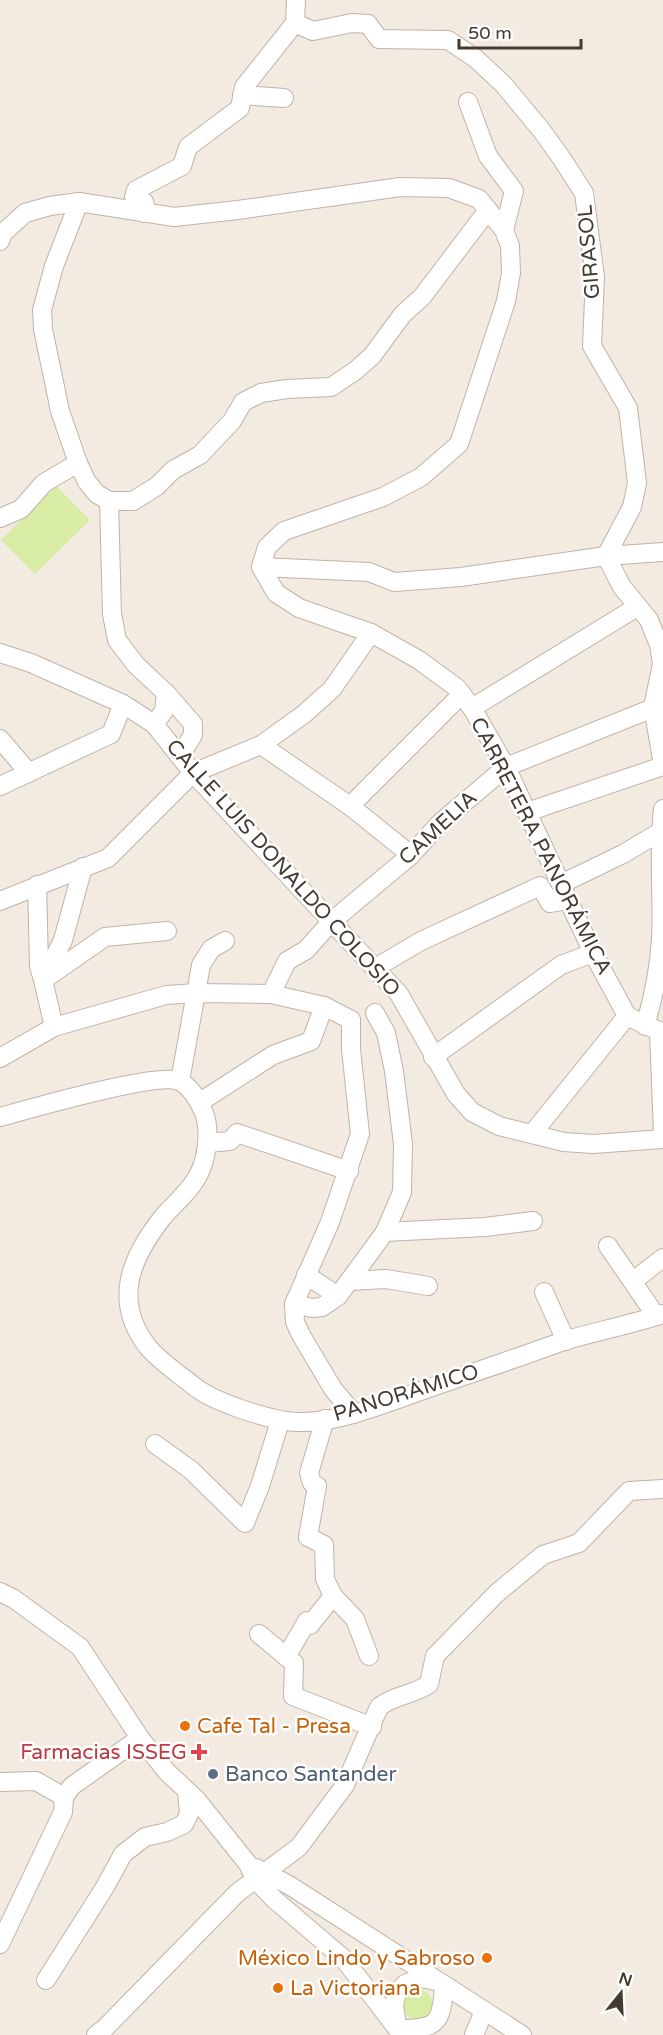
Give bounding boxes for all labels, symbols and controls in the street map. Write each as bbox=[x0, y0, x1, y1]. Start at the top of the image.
scale bar bbox=[459, 12, 580, 50]
text: 50 m bbox=[468, 22, 512, 44]
street label: GIRASOL bbox=[572, 204, 606, 300]
street label: CARRETERA PANORÁMICA bbox=[465, 713, 617, 979]
street label: CALLE LUIS DONALDO COLOSIO bbox=[161, 734, 405, 1002]
street label: CAMELIA bbox=[394, 786, 482, 870]
street label: PANORÁMICO bbox=[330, 1359, 482, 1427]
place label: Cafe Tal - Presa bbox=[197, 1714, 351, 1739]
marker: Cafe Tal - Presa bbox=[178, 1719, 192, 1733]
place label: Farmacias ISSEG bbox=[20, 1740, 187, 1765]
marker: Farmacias ISSEG bbox=[192, 1745, 206, 1759]
place label: Banco Santander bbox=[225, 1762, 397, 1787]
marker: Banco Santander bbox=[206, 1767, 220, 1781]
place label: México Lindo y Sabroso bbox=[238, 1946, 475, 1971]
marker: México Lindo y Sabroso bbox=[480, 1951, 494, 1965]
north arrow bbox=[591, 1963, 651, 2023]
text: N bbox=[616, 1968, 635, 1991]
place label: La Victoriana bbox=[290, 1976, 420, 2001]
marker: La Victoriana bbox=[271, 1981, 285, 1995]

